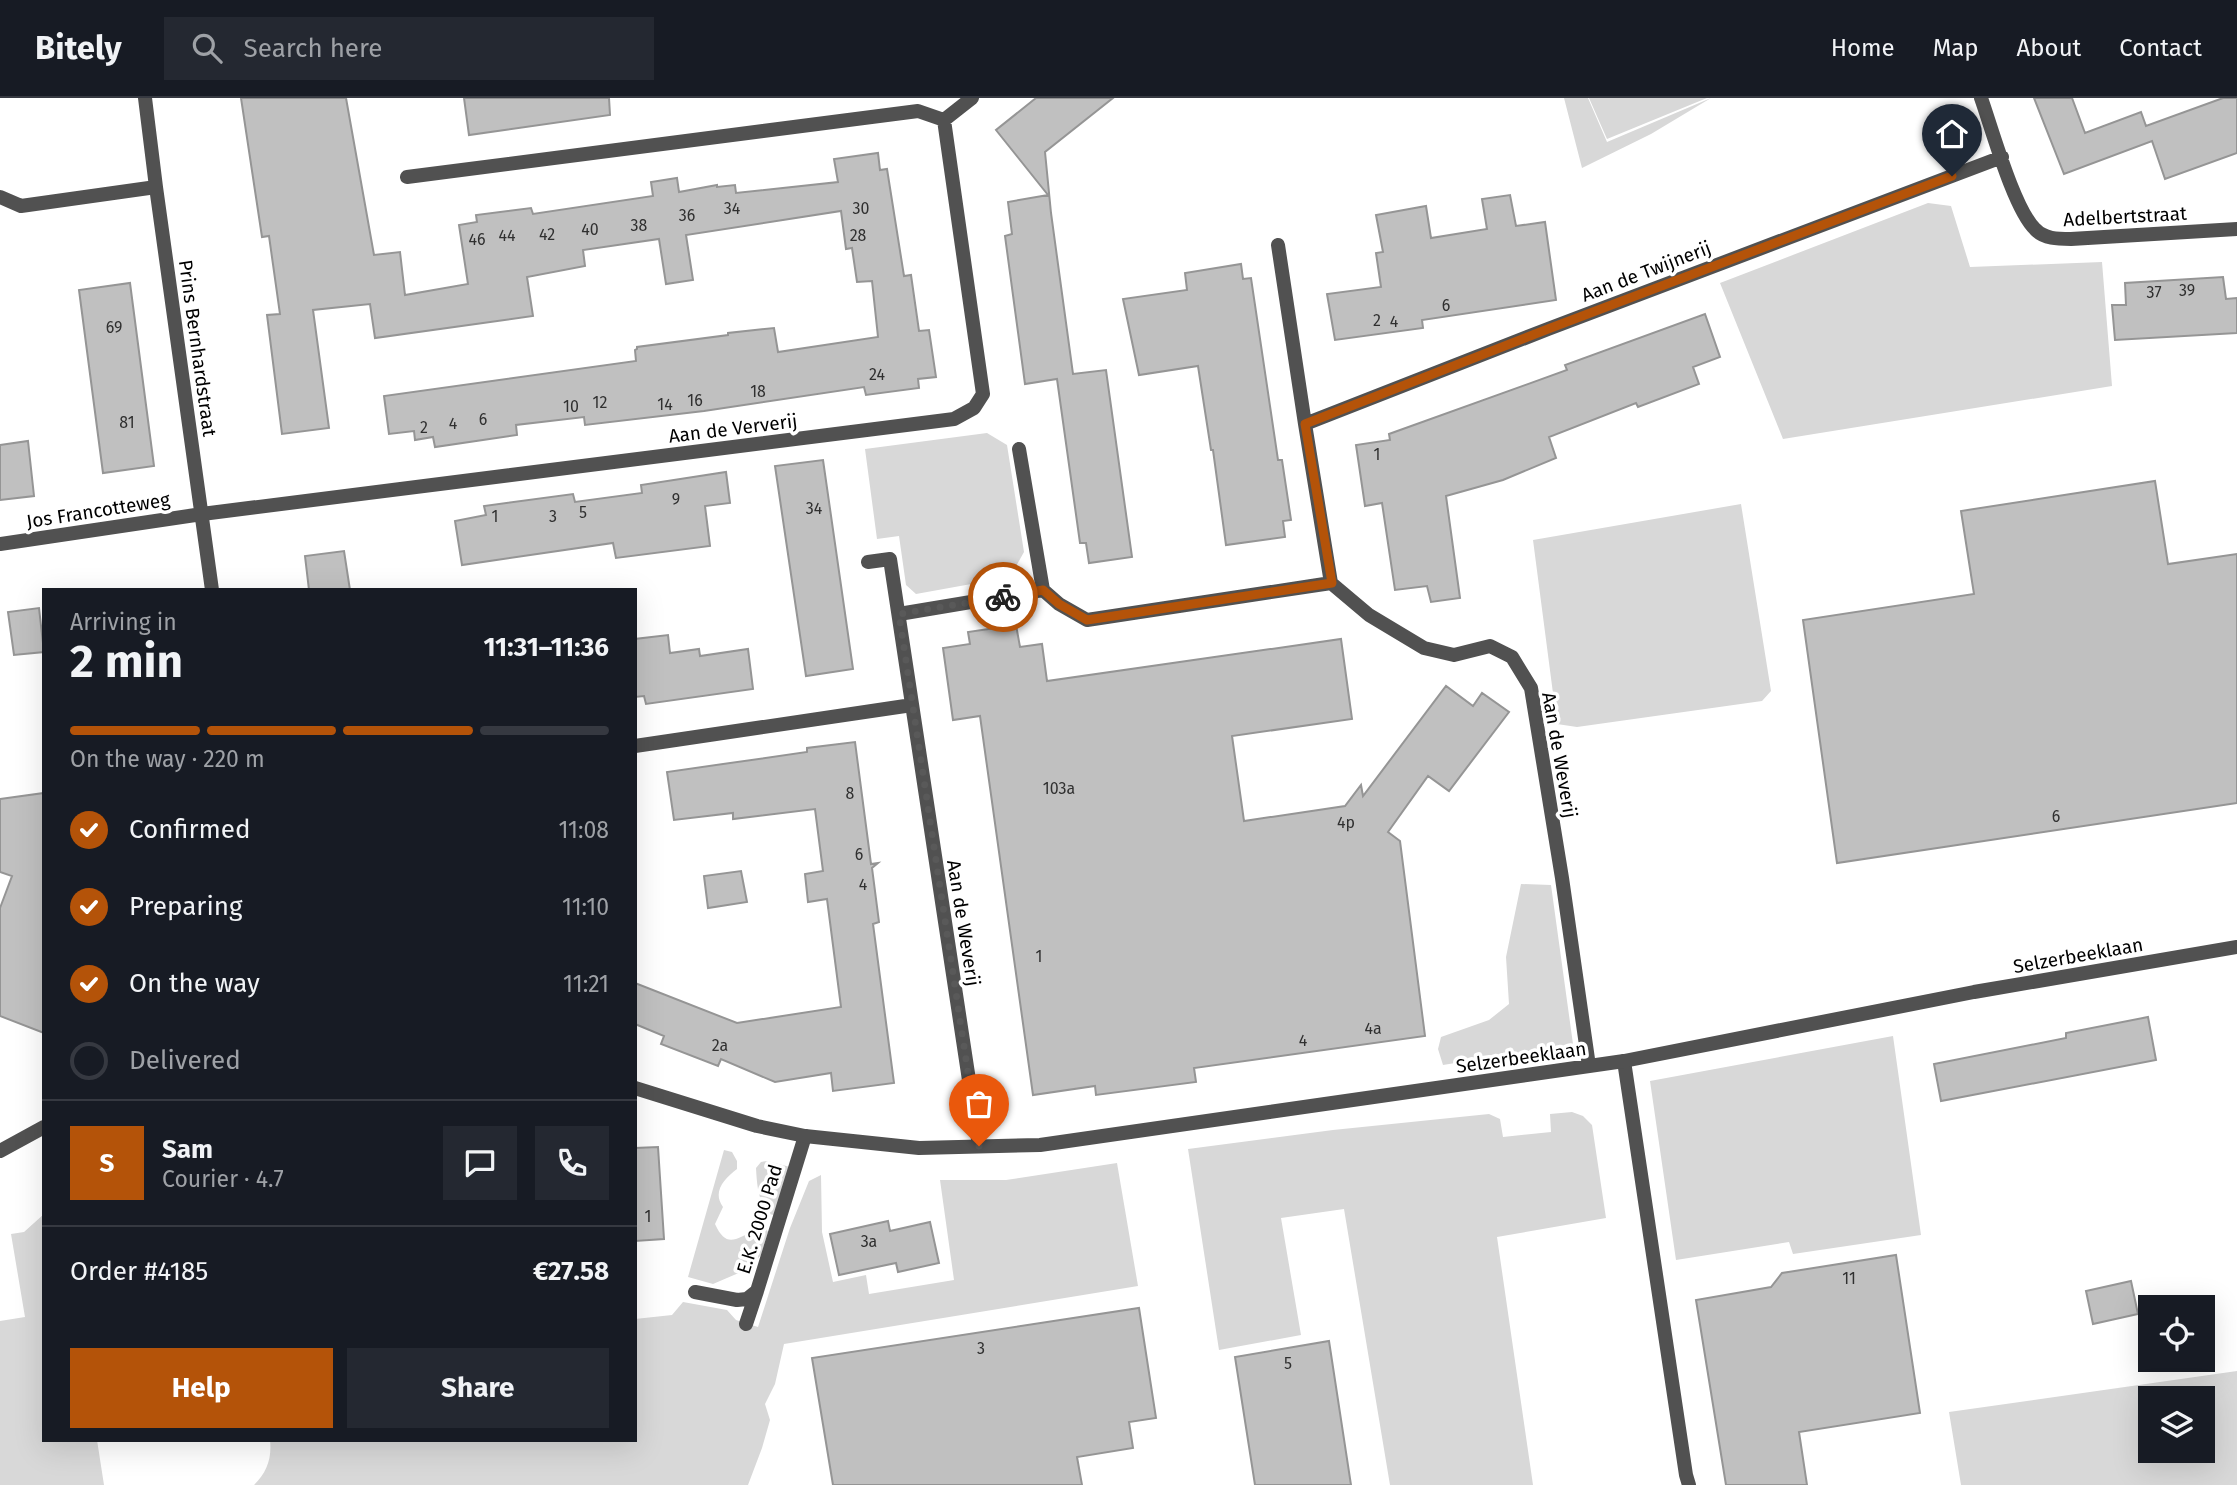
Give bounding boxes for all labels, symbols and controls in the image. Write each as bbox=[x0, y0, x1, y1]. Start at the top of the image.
search box bbox=[164, 17, 654, 80]
text: Bitely bbox=[35, 28, 122, 68]
icon: search bbox=[188, 29, 226, 67]
text: Search here bbox=[244, 33, 382, 64]
text: Home bbox=[1831, 34, 1895, 62]
text: Map bbox=[1933, 34, 1979, 62]
text: About bbox=[2017, 34, 2081, 62]
text: Contact bbox=[2119, 34, 2202, 62]
pin bbox=[1922, 104, 1982, 176]
icon: home bbox=[1933, 115, 1971, 153]
house number: 34 bbox=[724, 199, 741, 218]
house number: 30 bbox=[853, 199, 870, 218]
street label: Adelbertstraat bbox=[2063, 202, 2188, 231]
house number: 36 bbox=[679, 206, 695, 225]
house number: 38 bbox=[631, 216, 648, 235]
house number: 40 bbox=[581, 220, 599, 239]
house number: 42 bbox=[539, 225, 555, 244]
house number: 44 bbox=[498, 226, 516, 245]
house number: 28 bbox=[850, 226, 867, 245]
house number: 46 bbox=[468, 230, 486, 249]
street label: Aan de Twijnerij bbox=[1578, 236, 1714, 307]
street label: Prins Bernhardstraat bbox=[174, 258, 221, 438]
house number: 39 bbox=[2179, 281, 2195, 300]
house number: 37 bbox=[2146, 283, 2162, 302]
house number: 6 bbox=[1442, 296, 1450, 315]
house number: 2 bbox=[1373, 311, 1381, 330]
house number: 4 bbox=[1390, 312, 1399, 331]
house number: 69 bbox=[106, 318, 122, 337]
house number: 24 bbox=[869, 365, 885, 384]
house number: 18 bbox=[750, 382, 766, 401]
house number: 16 bbox=[687, 391, 703, 410]
house number: 12 bbox=[593, 393, 607, 412]
house number: 14 bbox=[657, 395, 673, 414]
house number: 10 bbox=[563, 397, 579, 416]
street label: Aan de Ververij bbox=[667, 409, 799, 448]
house number: 6 bbox=[479, 410, 487, 429]
house number: 81 bbox=[119, 413, 135, 432]
house number: 4 bbox=[449, 414, 458, 433]
house number: 2 bbox=[420, 418, 428, 437]
house number: 1 bbox=[1374, 445, 1380, 464]
street label: Jos Francotteweg bbox=[25, 488, 172, 533]
house number: 9 bbox=[672, 490, 680, 509]
house number: 34 bbox=[806, 499, 823, 518]
house number: 5 bbox=[579, 503, 587, 522]
house number: 1 bbox=[492, 507, 498, 526]
house number: 3 bbox=[549, 507, 557, 526]
courier bbox=[968, 562, 1038, 632]
icon: bike bbox=[984, 578, 1022, 616]
text: Arriving in bbox=[70, 608, 177, 636]
text: 11:31–11:36 bbox=[483, 632, 609, 663]
text: 2 min bbox=[70, 634, 183, 689]
street label: Aan de Weverij bbox=[1537, 690, 1582, 820]
text: On the way · 220 m bbox=[70, 745, 265, 773]
house number: 103a bbox=[1043, 779, 1075, 798]
house number: 8 bbox=[846, 784, 855, 803]
house number: 6 bbox=[2052, 807, 2060, 826]
icon: check bbox=[70, 811, 108, 849]
house number: 4p bbox=[1337, 813, 1355, 832]
text: Confirmed bbox=[129, 814, 250, 845]
text: 11:08 bbox=[558, 816, 609, 844]
house number: 6 bbox=[855, 845, 863, 864]
street label: Aan de Weverij bbox=[942, 858, 985, 988]
house number: 4 bbox=[859, 875, 868, 894]
icon: check bbox=[70, 888, 108, 926]
text: Preparing bbox=[129, 891, 242, 922]
text: 11:10 bbox=[562, 893, 609, 921]
street label: Selzerbeeklaan bbox=[2011, 933, 2145, 978]
house number: 1 bbox=[1036, 947, 1042, 966]
icon: check bbox=[70, 965, 108, 1003]
text: On the way bbox=[129, 968, 260, 999]
text: 11:21 bbox=[563, 970, 609, 998]
house number: 4a bbox=[1364, 1019, 1382, 1038]
house number: 4 bbox=[1299, 1031, 1308, 1050]
house number: 2a bbox=[712, 1036, 728, 1055]
street label: Selzerbeeklaan bbox=[1454, 1037, 1588, 1078]
text: Delivered bbox=[129, 1045, 241, 1076]
pin bbox=[949, 1074, 1009, 1146]
icon: bag bbox=[960, 1085, 998, 1123]
button: chat bbox=[443, 1126, 517, 1200]
button: phone bbox=[535, 1126, 609, 1200]
text: Sam bbox=[162, 1134, 213, 1165]
text: S bbox=[100, 1148, 114, 1179]
street label: E.K. 2000 Pad bbox=[732, 1162, 787, 1277]
text: Courier · 4.7 bbox=[162, 1165, 284, 1193]
house number: 1 bbox=[645, 1207, 651, 1226]
house number: 3a bbox=[861, 1232, 877, 1251]
text: Order #4185 bbox=[70, 1256, 208, 1287]
text: €27.58 bbox=[533, 1256, 609, 1287]
house number: 11 bbox=[1842, 1269, 1856, 1288]
map controls bbox=[2138, 1295, 2215, 1463]
button: locate bbox=[2138, 1295, 2215, 1372]
house number: 3 bbox=[977, 1339, 985, 1358]
button: Help bbox=[70, 1348, 333, 1428]
button: Share bbox=[347, 1348, 609, 1428]
house number: 5 bbox=[1284, 1354, 1292, 1373]
button: layers bbox=[2138, 1386, 2215, 1463]

